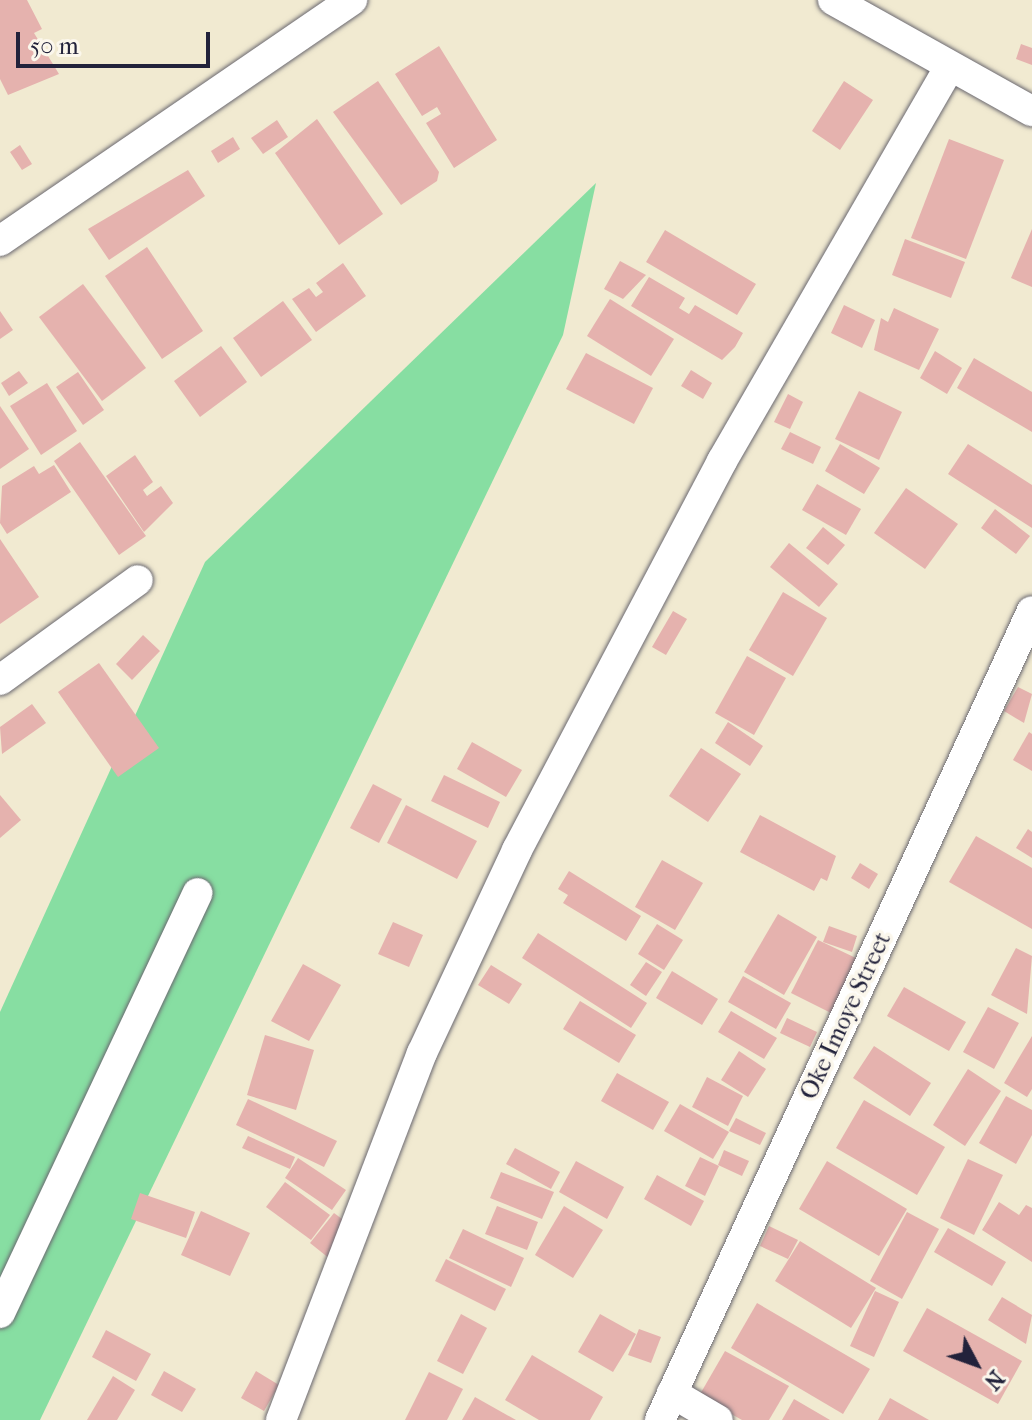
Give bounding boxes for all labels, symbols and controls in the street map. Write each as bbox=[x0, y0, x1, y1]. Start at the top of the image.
scale bar bbox=[20, 16, 214, 66]
text: 50 m bbox=[30, 32, 79, 60]
street label: Oke Imoye Street bbox=[795, 928, 897, 1104]
north arrow bbox=[936, 1324, 1016, 1404]
text: N bbox=[979, 1365, 1009, 1395]

